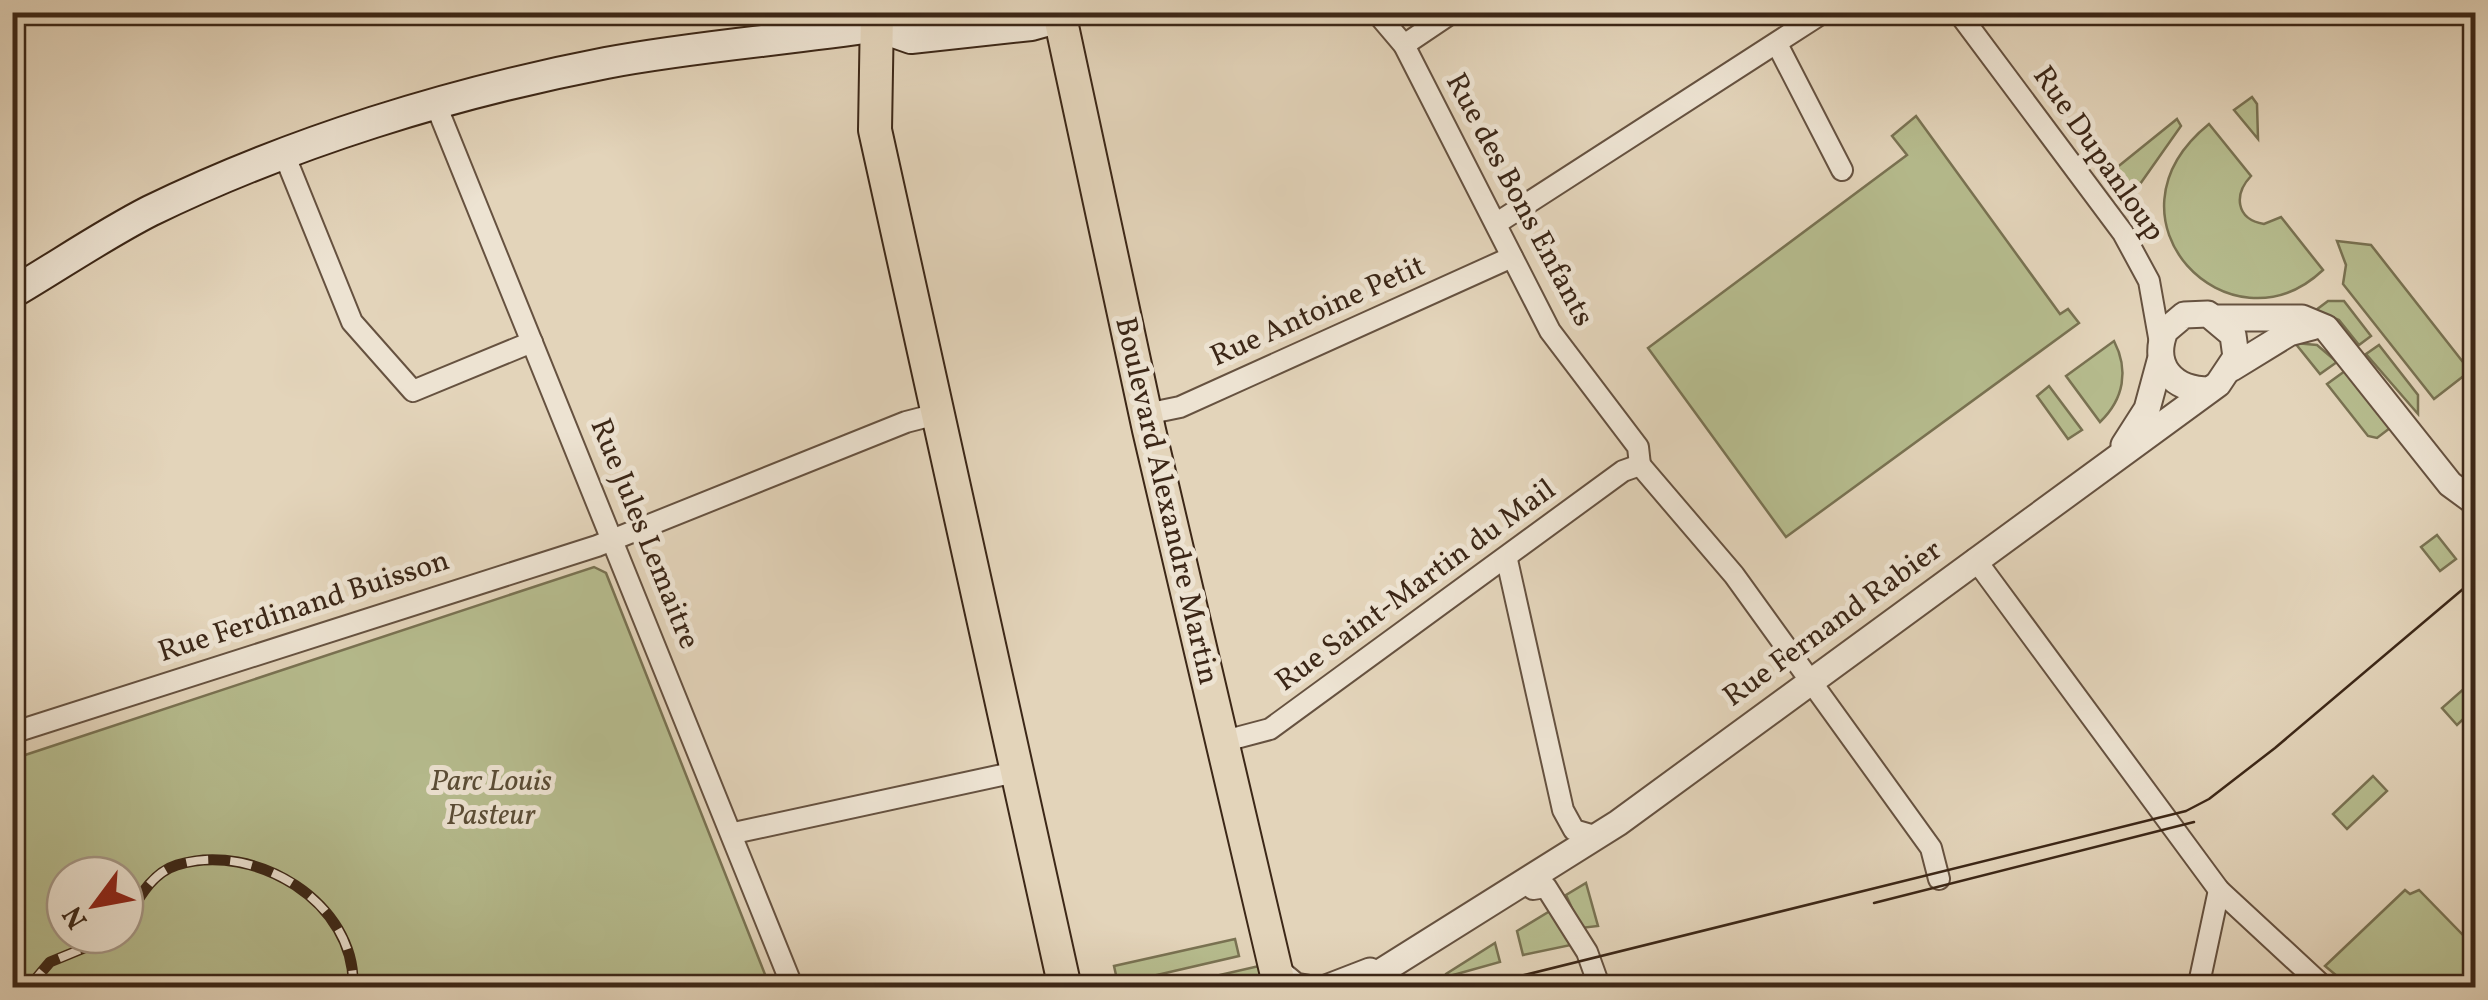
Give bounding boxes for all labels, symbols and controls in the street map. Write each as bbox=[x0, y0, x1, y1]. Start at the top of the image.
street label: Rue Dupanloup bbox=[2022, 58, 2174, 250]
street label: Rue des Bons Enfants bbox=[1434, 66, 1604, 334]
street label: Rue Antoine Petit bbox=[1204, 246, 1432, 378]
street label: Boulevard Alexandre Martin bbox=[1103, 313, 1229, 689]
street label: Rue Jules Lemaitre bbox=[579, 412, 709, 656]
street label: Rue Saint-Martin du Mail bbox=[1267, 470, 1565, 702]
street label: Rue Fernand Rabier bbox=[1715, 530, 1951, 718]
street label: Rue Ferdinand Buisson bbox=[153, 540, 455, 674]
park label: Parc Louis Pasteur bbox=[430, 761, 552, 837]
north arrow bbox=[45, 855, 145, 955]
text: N bbox=[54, 898, 98, 936]

